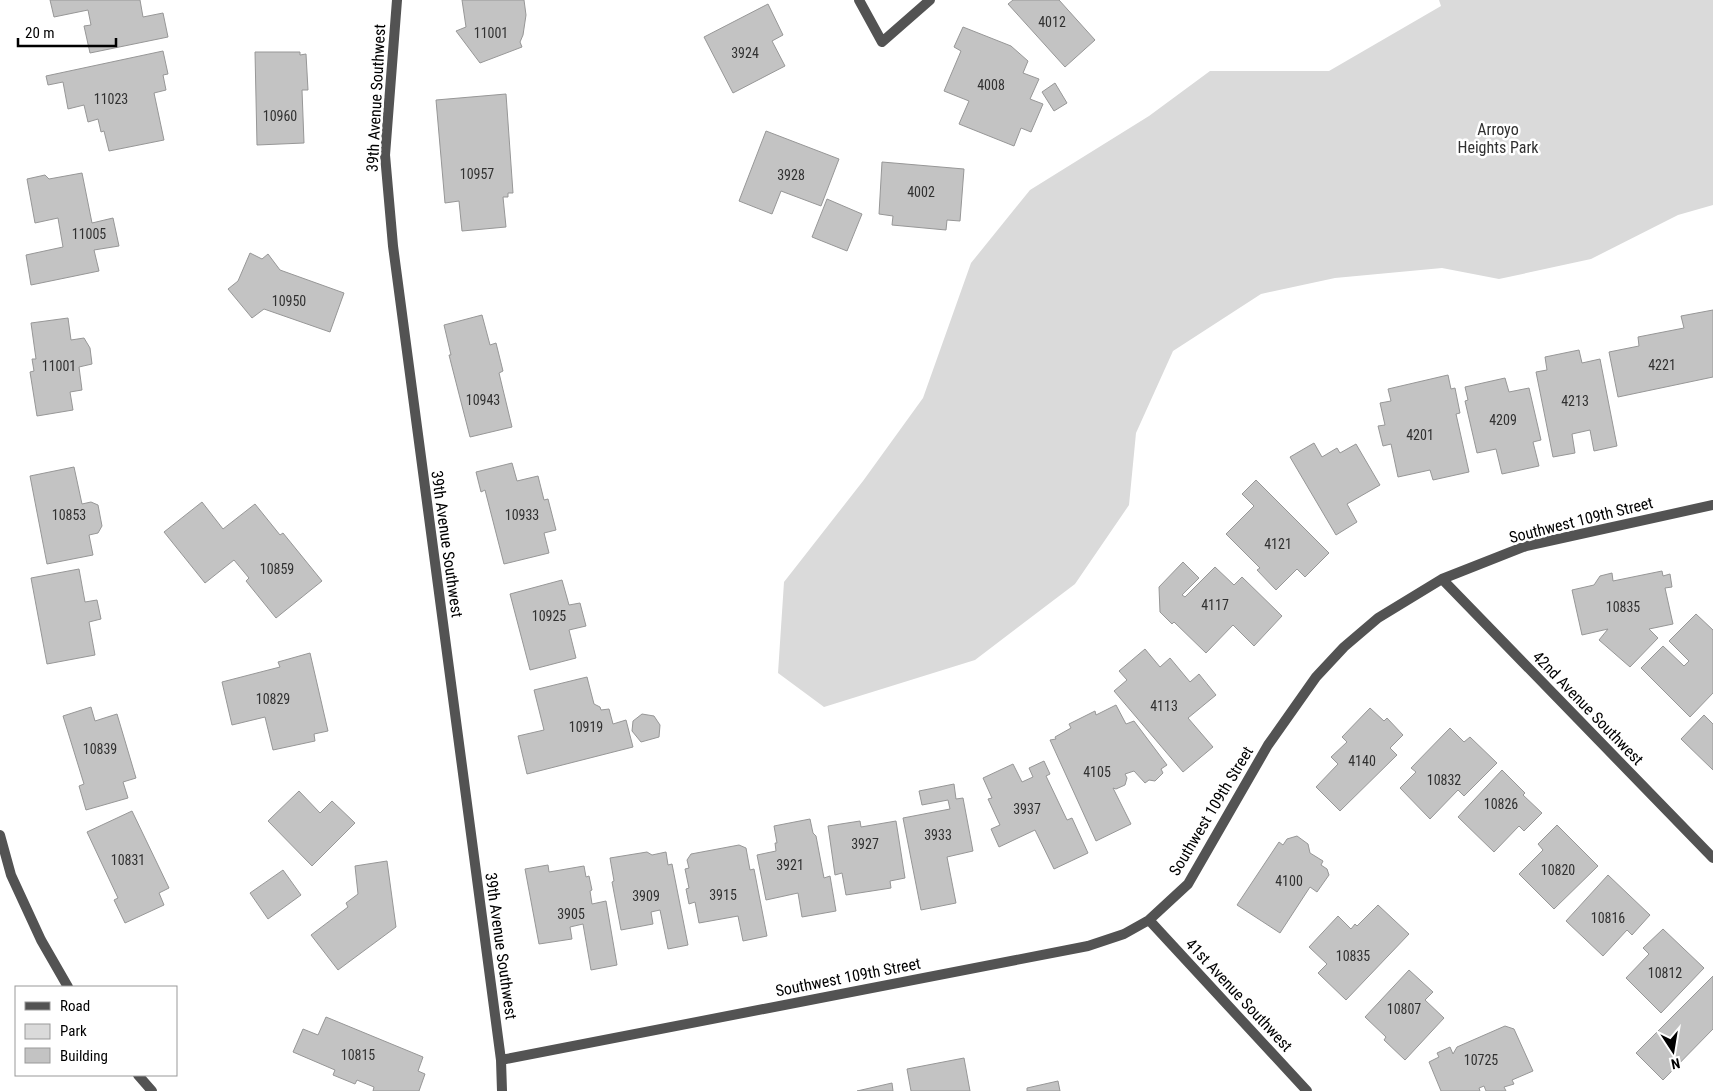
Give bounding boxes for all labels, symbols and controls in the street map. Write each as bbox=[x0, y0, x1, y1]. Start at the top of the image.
house number: 4012 bbox=[1038, 14, 1066, 30]
scale bar bbox=[18, 15, 115, 47]
street label: 39th Avenue Southwest bbox=[363, 23, 389, 172]
text: 20 m bbox=[25, 24, 55, 42]
house number: 11001 bbox=[474, 25, 508, 41]
house number: 3924 bbox=[731, 45, 759, 61]
house number: 4008 bbox=[977, 77, 1005, 93]
house number: 11023 bbox=[94, 91, 128, 107]
house number: 10960 bbox=[263, 108, 297, 124]
park label: Arroyo Heights Park bbox=[1458, 120, 1539, 157]
house number: 10957 bbox=[460, 166, 494, 182]
house number: 3928 bbox=[777, 167, 805, 183]
house number: 4002 bbox=[907, 184, 935, 200]
house number: 11005 bbox=[72, 226, 106, 242]
house number: 10950 bbox=[272, 293, 306, 309]
house number: 4221 bbox=[1648, 357, 1676, 373]
house number: 11001 bbox=[42, 358, 76, 374]
house number: 10943 bbox=[466, 392, 500, 408]
house number: 4213 bbox=[1561, 393, 1589, 409]
house number: 4209 bbox=[1489, 412, 1517, 428]
house number: 4201 bbox=[1406, 427, 1434, 443]
street label: 39th Avenue Southwest bbox=[427, 469, 467, 619]
street label: Southwest 109th Street bbox=[1507, 493, 1655, 547]
house number: 10853 bbox=[52, 507, 86, 523]
house number: 10933 bbox=[505, 507, 539, 523]
house number: 4121 bbox=[1264, 536, 1292, 552]
house number: 10859 bbox=[260, 561, 294, 577]
house number: 4117 bbox=[1201, 597, 1229, 613]
house number: 10835 bbox=[1606, 599, 1640, 615]
house number: 10925 bbox=[532, 608, 566, 624]
street label: 42nd Avenue Southwest bbox=[1529, 647, 1648, 769]
house number: 10829 bbox=[256, 691, 290, 707]
house number: 4113 bbox=[1150, 698, 1178, 714]
house number: 10919 bbox=[569, 719, 603, 735]
house number: 10839 bbox=[83, 741, 117, 757]
street label: Southwest 109th Street bbox=[1165, 743, 1257, 879]
house number: 4140 bbox=[1348, 753, 1376, 769]
house number: 4105 bbox=[1083, 764, 1111, 780]
house number: 10832 bbox=[1427, 772, 1461, 788]
house number: 10826 bbox=[1484, 796, 1518, 812]
house number: 3937 bbox=[1013, 801, 1041, 817]
house number: 3933 bbox=[924, 827, 952, 843]
house number: 3927 bbox=[851, 836, 879, 852]
house number: 10831 bbox=[111, 852, 145, 868]
house number: 3921 bbox=[776, 857, 804, 873]
house number: 10820 bbox=[1541, 862, 1575, 878]
street label: 39th Avenue Southwest bbox=[481, 871, 521, 1021]
house number: 4100 bbox=[1275, 873, 1303, 889]
house number: 3915 bbox=[709, 887, 737, 903]
house number: 3909 bbox=[632, 888, 660, 904]
house number: 3905 bbox=[557, 906, 585, 922]
house number: 10816 bbox=[1591, 910, 1625, 926]
street label: 41st Avenue Southwest bbox=[1182, 935, 1296, 1056]
house number: 10835 bbox=[1336, 948, 1370, 964]
street label: Southwest 109th Street bbox=[774, 954, 922, 1000]
house number: 10812 bbox=[1648, 965, 1682, 981]
legend bbox=[15, 986, 178, 1076]
text: Road bbox=[60, 997, 90, 1015]
house number: 10807 bbox=[1387, 1001, 1421, 1017]
text: Park bbox=[60, 1022, 87, 1040]
north arrow bbox=[1648, 1026, 1698, 1076]
text: Building bbox=[60, 1047, 108, 1065]
house number: 10815 bbox=[341, 1047, 375, 1063]
house number: 10725 bbox=[1464, 1052, 1498, 1068]
text: N bbox=[1670, 1055, 1682, 1072]

